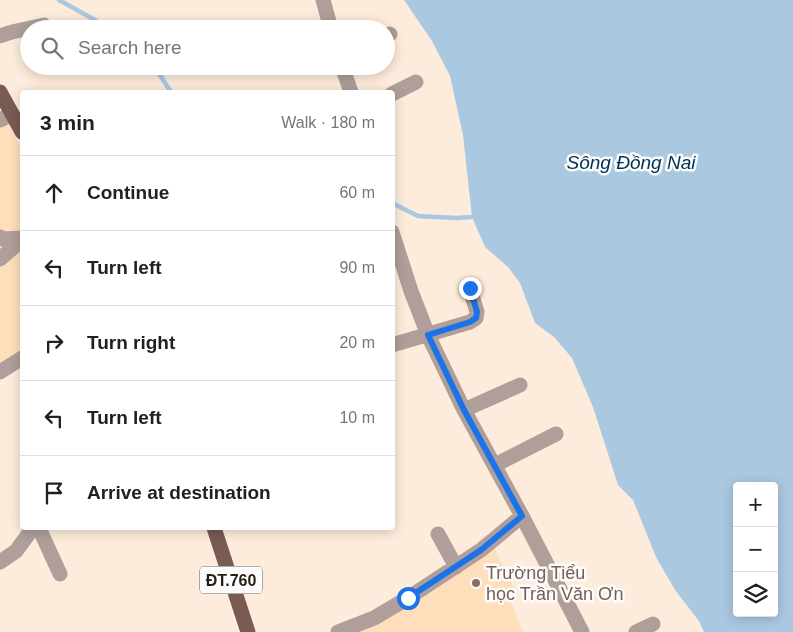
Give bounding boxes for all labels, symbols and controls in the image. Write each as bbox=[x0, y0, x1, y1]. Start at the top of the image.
search box bbox=[20, 20, 395, 75]
icon: search bbox=[38, 34, 66, 62]
text: Search here bbox=[78, 37, 182, 58]
text: 3 min bbox=[40, 111, 95, 134]
text: Walk · 180 m bbox=[281, 114, 375, 131]
water label: Sông Đồng Nai bbox=[567, 152, 696, 173]
icon: ahead bbox=[40, 179, 68, 207]
text: Continue bbox=[87, 182, 169, 203]
text: 60 m bbox=[339, 184, 375, 201]
icon: left bbox=[40, 254, 68, 282]
text: Turn left bbox=[87, 257, 162, 278]
text: 90 m bbox=[339, 259, 375, 276]
route end bbox=[459, 277, 482, 300]
icon: right bbox=[40, 329, 68, 357]
text: Turn right bbox=[87, 332, 175, 353]
text: 20 m bbox=[339, 334, 375, 351]
icon: left bbox=[40, 404, 68, 432]
text: Turn left bbox=[87, 407, 162, 428]
text: 10 m bbox=[339, 409, 375, 426]
icon: arrive bbox=[40, 479, 68, 507]
text: Arrive at destination bbox=[87, 482, 271, 503]
map controls bbox=[733, 482, 778, 617]
button: + bbox=[733, 482, 778, 527]
button: − bbox=[733, 527, 778, 572]
place label: Trường Tiểu học Trần Văn Ơn bbox=[486, 563, 624, 604]
road number: ĐT.760 bbox=[200, 566, 262, 594]
button: layers bbox=[733, 572, 778, 617]
marker: Trường Tiểu học Trần Văn Ơn bbox=[470, 577, 482, 589]
route start bbox=[397, 587, 420, 610]

